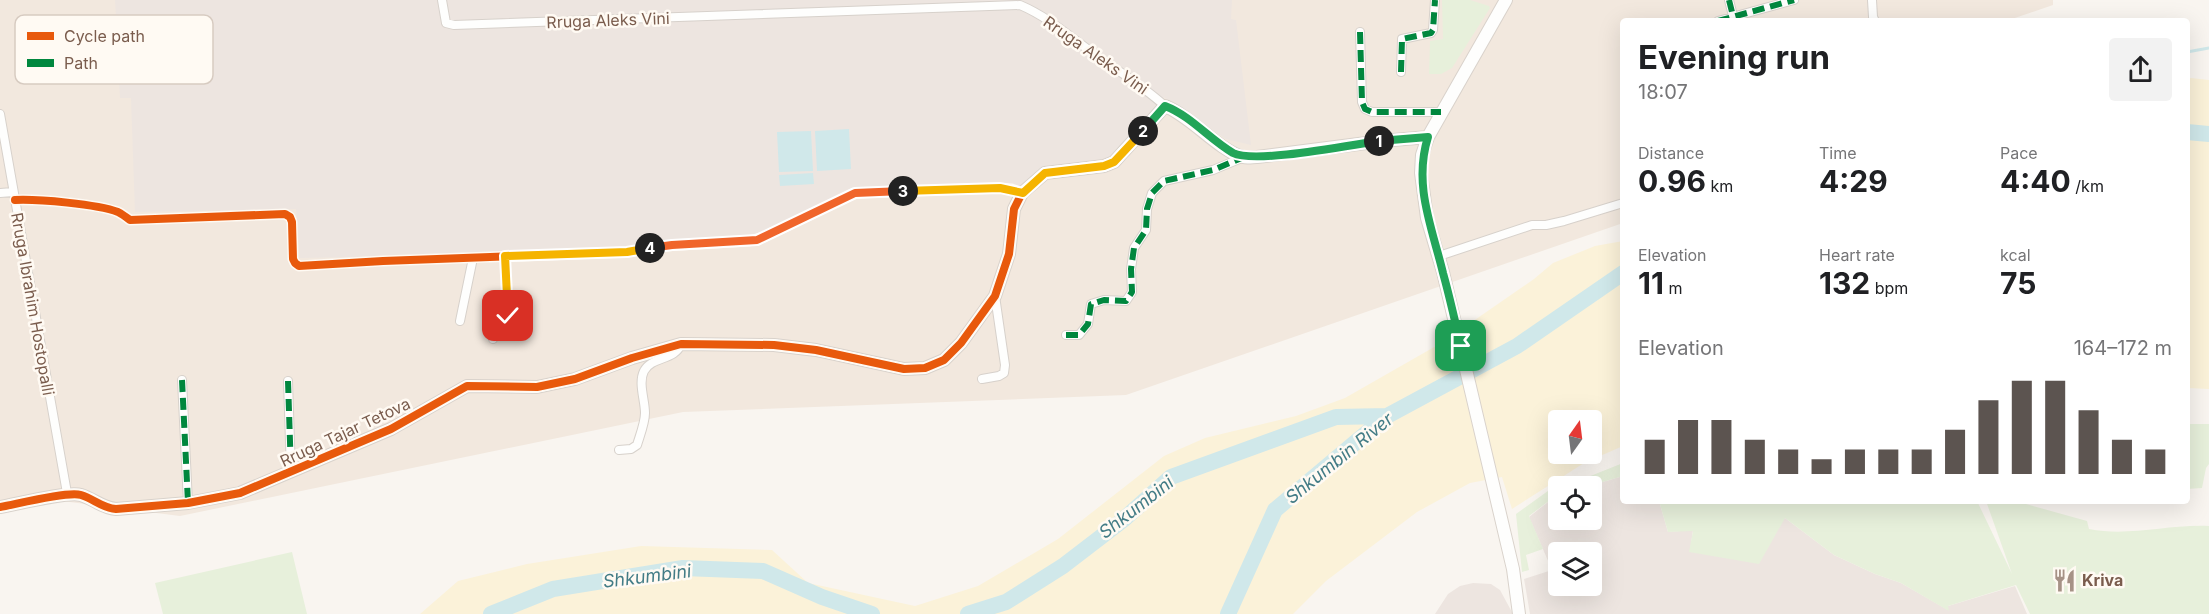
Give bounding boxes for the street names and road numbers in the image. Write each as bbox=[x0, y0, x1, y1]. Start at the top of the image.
street label: Rruga Aleks Vini bbox=[546, 8, 670, 32]
street label: Rruga Aleks Vini bbox=[1040, 11, 1152, 99]
street label: Rruga Ibrahim Hostopalli bbox=[7, 211, 59, 397]
street label: Rruga Tajar Tetova bbox=[277, 393, 413, 471]

